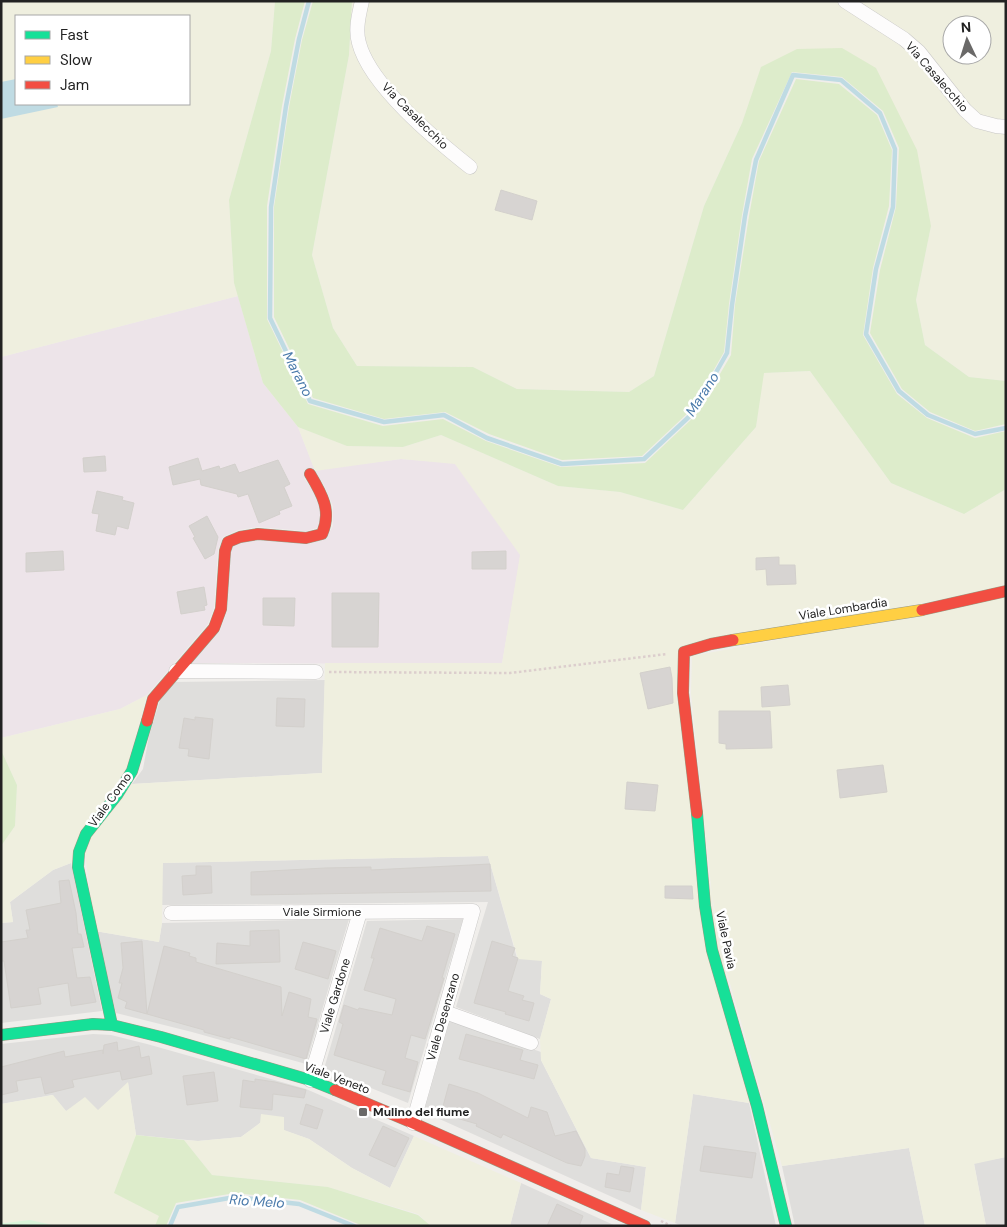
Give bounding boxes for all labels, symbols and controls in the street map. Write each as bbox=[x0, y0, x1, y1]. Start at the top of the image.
legend bbox=[15, 15, 190, 105]
north arrow bbox=[942, 15, 992, 65]
text: N bbox=[960, 18, 972, 36]
text: Fast bbox=[60, 25, 89, 45]
street label: Via Casalecchio bbox=[902, 38, 972, 116]
text: Slow bbox=[60, 50, 93, 70]
text: Jam bbox=[60, 75, 89, 95]
street label: Via Casalecchio bbox=[378, 79, 452, 153]
water label: Marano bbox=[279, 348, 317, 400]
water label: Marano bbox=[681, 369, 723, 419]
street label: Viale Lombardia bbox=[798, 594, 888, 624]
street label: Viale Como bbox=[85, 770, 135, 830]
street label: Viale Sirmione bbox=[283, 904, 362, 920]
street label: Viale Pavia bbox=[712, 910, 740, 970]
street label: Viale Gardone bbox=[316, 956, 354, 1036]
street label: Viale Desenzano bbox=[423, 971, 463, 1063]
street label: Viale Veneto bbox=[302, 1058, 372, 1098]
place label: Mulino del fiume bbox=[373, 1104, 469, 1120]
marker: Mulino del fiume bbox=[357, 1106, 369, 1118]
water label: Rio Melo bbox=[229, 1190, 285, 1212]

